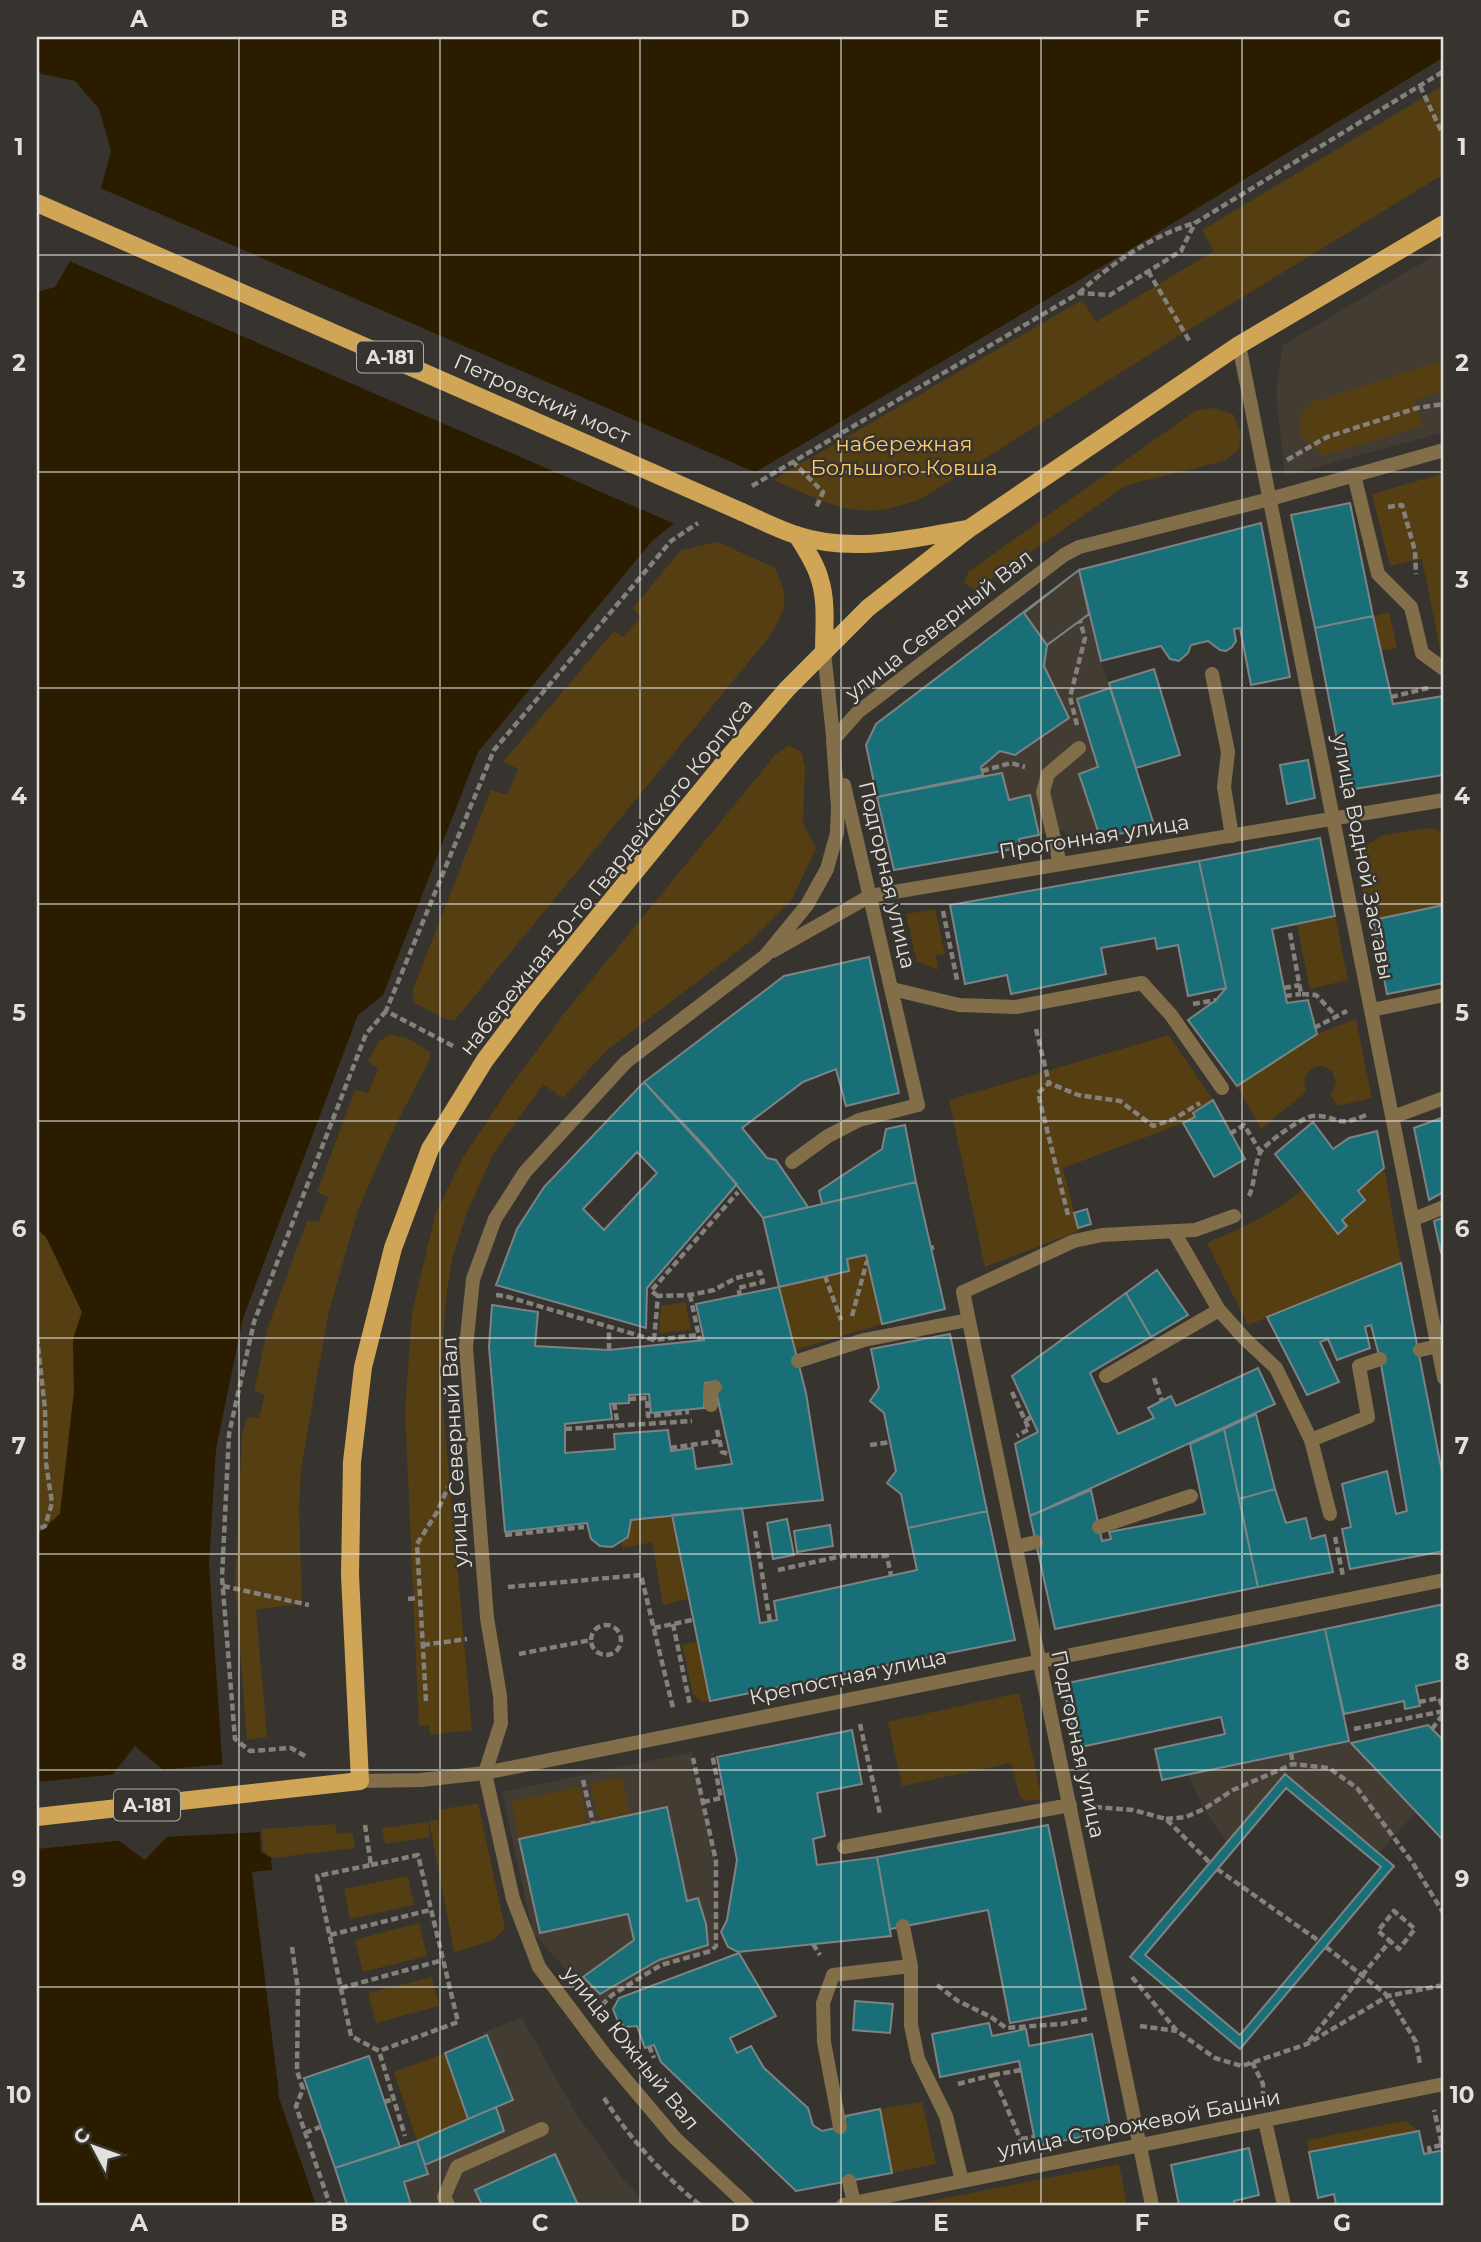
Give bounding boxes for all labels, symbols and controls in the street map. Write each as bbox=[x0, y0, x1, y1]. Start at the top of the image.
text: A bbox=[129, 5, 148, 33]
text: B bbox=[330, 5, 348, 33]
text: C bbox=[532, 5, 549, 33]
text: D bbox=[731, 5, 750, 33]
text: E bbox=[933, 5, 949, 33]
text: F bbox=[1135, 5, 1150, 33]
text: G bbox=[1333, 5, 1351, 33]
text: 1 bbox=[14, 133, 24, 161]
text: 1 bbox=[1457, 133, 1467, 161]
road number: А-181 bbox=[357, 342, 423, 372]
street label: Петровский мост bbox=[450, 348, 634, 449]
text: 2 bbox=[12, 349, 26, 377]
text: 2 bbox=[1455, 349, 1469, 377]
park label: набережная Большого Ковша bbox=[811, 431, 997, 480]
street label: улица Северный Вал bbox=[839, 544, 1037, 706]
text: 3 bbox=[11, 566, 26, 594]
text: 3 bbox=[1454, 566, 1469, 594]
street label: набережная 30-го Гвардейского Корпуса bbox=[454, 693, 757, 1060]
street label: улица Водной Заставы bbox=[1327, 731, 1400, 982]
street label: Подгорная улица bbox=[854, 779, 921, 971]
text: 4 bbox=[11, 782, 27, 810]
text: 4 bbox=[1454, 782, 1470, 810]
street label: Прогонная улица bbox=[997, 809, 1191, 864]
text: 5 bbox=[12, 999, 26, 1027]
text: 5 bbox=[1455, 999, 1469, 1027]
text: 6 bbox=[12, 1215, 27, 1243]
text: 6 bbox=[1455, 1215, 1470, 1243]
street label: улица Северный Вал bbox=[436, 1336, 473, 1569]
text: 7 bbox=[12, 1432, 26, 1460]
text: 7 bbox=[1455, 1432, 1469, 1460]
street label: Крепостная улица bbox=[747, 1643, 949, 1710]
text: 8 bbox=[11, 1648, 27, 1676]
street label: Подгорная улица bbox=[1046, 1648, 1111, 1840]
text: 8 bbox=[1454, 1648, 1470, 1676]
road number: А-181 bbox=[114, 1789, 180, 1820]
text: 9 bbox=[12, 1865, 26, 1893]
text: 9 bbox=[1455, 1865, 1469, 1893]
street label: улица Южный Вал bbox=[557, 1960, 705, 2134]
text: 10 bbox=[7, 2081, 31, 2109]
text: 10 bbox=[1450, 2081, 1474, 2109]
street label: улица Сторожевой Башни bbox=[994, 2084, 1282, 2163]
north arrow bbox=[60, 2112, 130, 2182]
text: С bbox=[68, 2123, 95, 2149]
text: A bbox=[129, 2209, 148, 2237]
text: B bbox=[330, 2209, 348, 2237]
text: C bbox=[532, 2209, 549, 2237]
text: D bbox=[731, 2209, 750, 2237]
text: E bbox=[933, 2209, 949, 2237]
text: F bbox=[1135, 2209, 1150, 2237]
text: G bbox=[1333, 2209, 1351, 2237]

